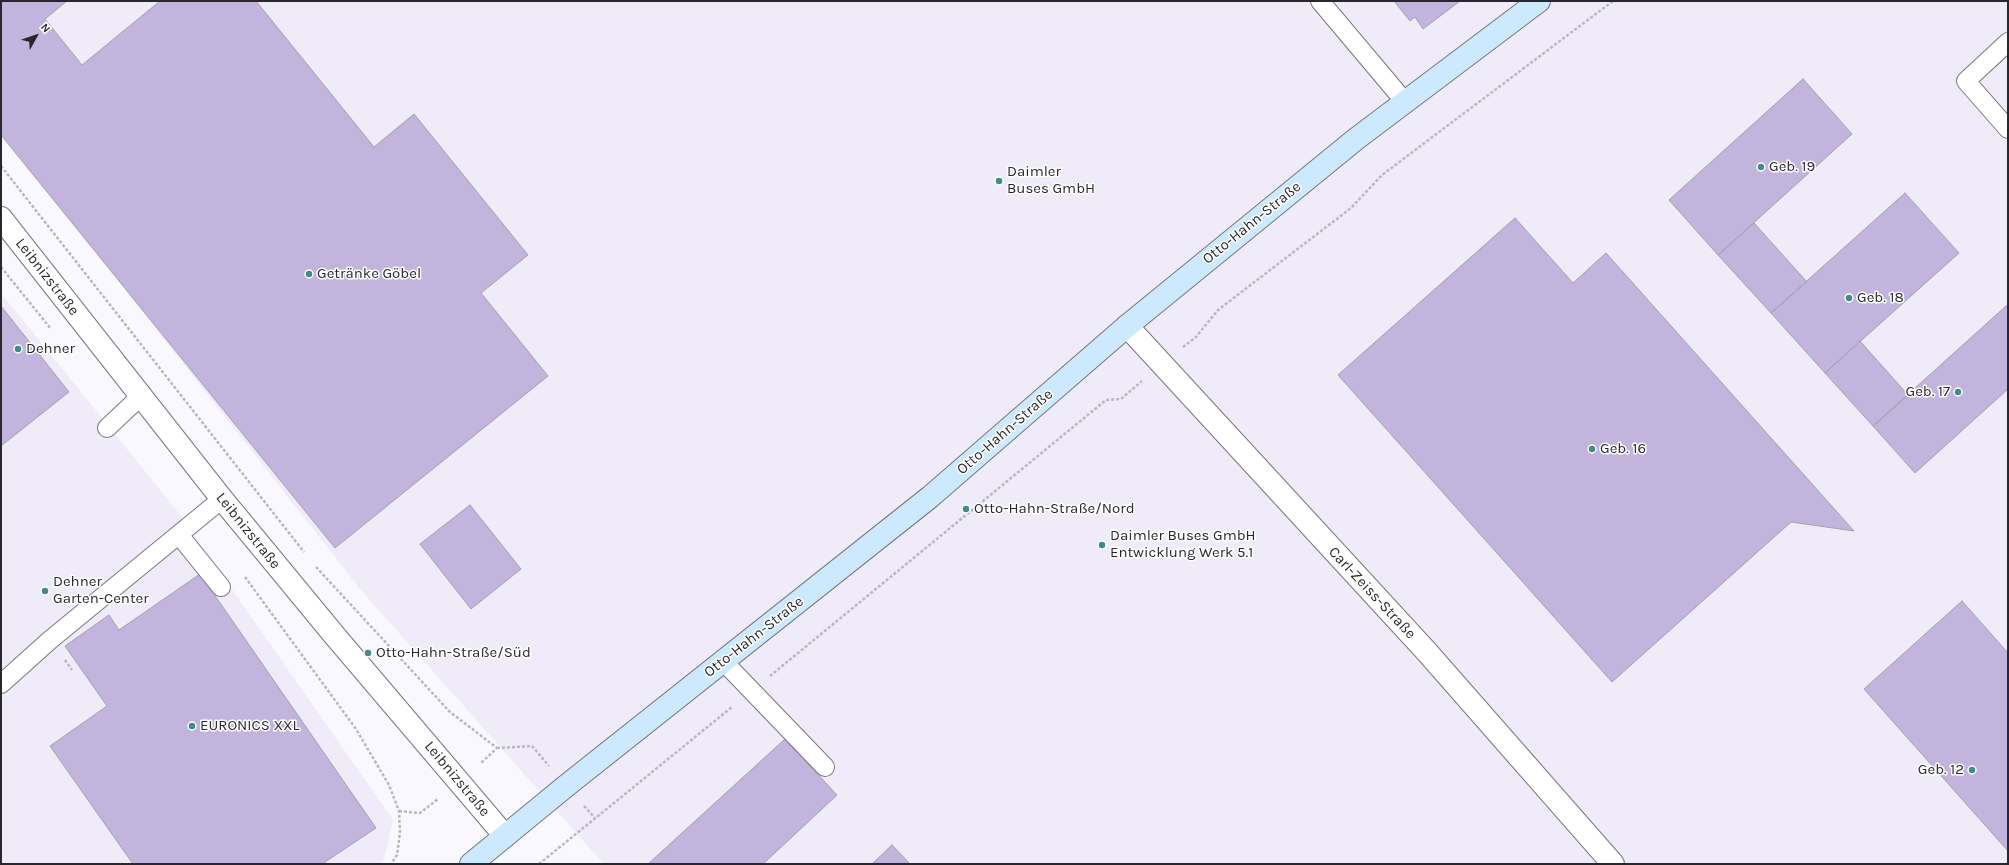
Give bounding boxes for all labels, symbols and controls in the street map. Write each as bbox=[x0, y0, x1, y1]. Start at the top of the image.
north arrow bbox=[16, 16, 56, 56]
text: N bbox=[38, 21, 53, 35]
place label: Geb. 19 bbox=[1769, 158, 1815, 176]
marker: Geb. 19 bbox=[1756, 162, 1766, 172]
place label: Daimler Buses GmbH bbox=[1007, 163, 1095, 198]
marker: Daimler Buses GmbH bbox=[994, 176, 1004, 186]
street label: Otto-Hahn-Straße bbox=[1199, 178, 1305, 268]
street label: Leibnizstraße bbox=[11, 235, 83, 319]
place label: Getränke Göbel bbox=[317, 265, 421, 283]
marker: Getränke Göbel bbox=[304, 269, 314, 279]
place label: Geb. 18 bbox=[1857, 289, 1904, 307]
marker: Geb. 18 bbox=[1844, 293, 1854, 303]
place label: Dehner bbox=[26, 340, 75, 358]
marker: Dehner bbox=[13, 344, 23, 354]
place label: Geb. 17 bbox=[1906, 383, 1950, 401]
street label: Otto-Hahn-Straße bbox=[953, 385, 1057, 479]
marker: Geb. 17 bbox=[1953, 387, 1963, 397]
place label: Geb. 16 bbox=[1600, 440, 1646, 458]
marker: Geb. 16 bbox=[1587, 444, 1597, 454]
street label: Leibnizstraße bbox=[212, 489, 284, 573]
place label: Otto-Hahn-Straße/Nord bbox=[974, 500, 1135, 518]
marker: Otto-Hahn-Straße/Nord bbox=[961, 504, 971, 514]
place label: Daimler Buses GmbH Entwicklung Werk 5.1 bbox=[1110, 527, 1256, 562]
marker: Daimler Buses GmbH Entwicklung Werk 5.1 bbox=[1097, 540, 1107, 550]
street label: Carl-Zeiss-Straße bbox=[1325, 543, 1419, 643]
place label: Dehner Garten-Center bbox=[53, 573, 149, 608]
marker: Dehner Garten-Center bbox=[40, 586, 50, 596]
street label: Otto-Hahn-Straße bbox=[701, 593, 807, 681]
place label: Otto-Hahn-Straße/Süd bbox=[376, 644, 531, 662]
marker: Otto-Hahn-Straße/Süd bbox=[363, 648, 373, 658]
place label: EURONICS XXL bbox=[200, 717, 300, 735]
marker: EURONICS XXL bbox=[187, 721, 197, 731]
street label: Leibnizstraße bbox=[420, 738, 494, 820]
place label: Geb. 12 bbox=[1918, 761, 1964, 779]
marker: Geb. 12 bbox=[1967, 765, 1977, 775]

